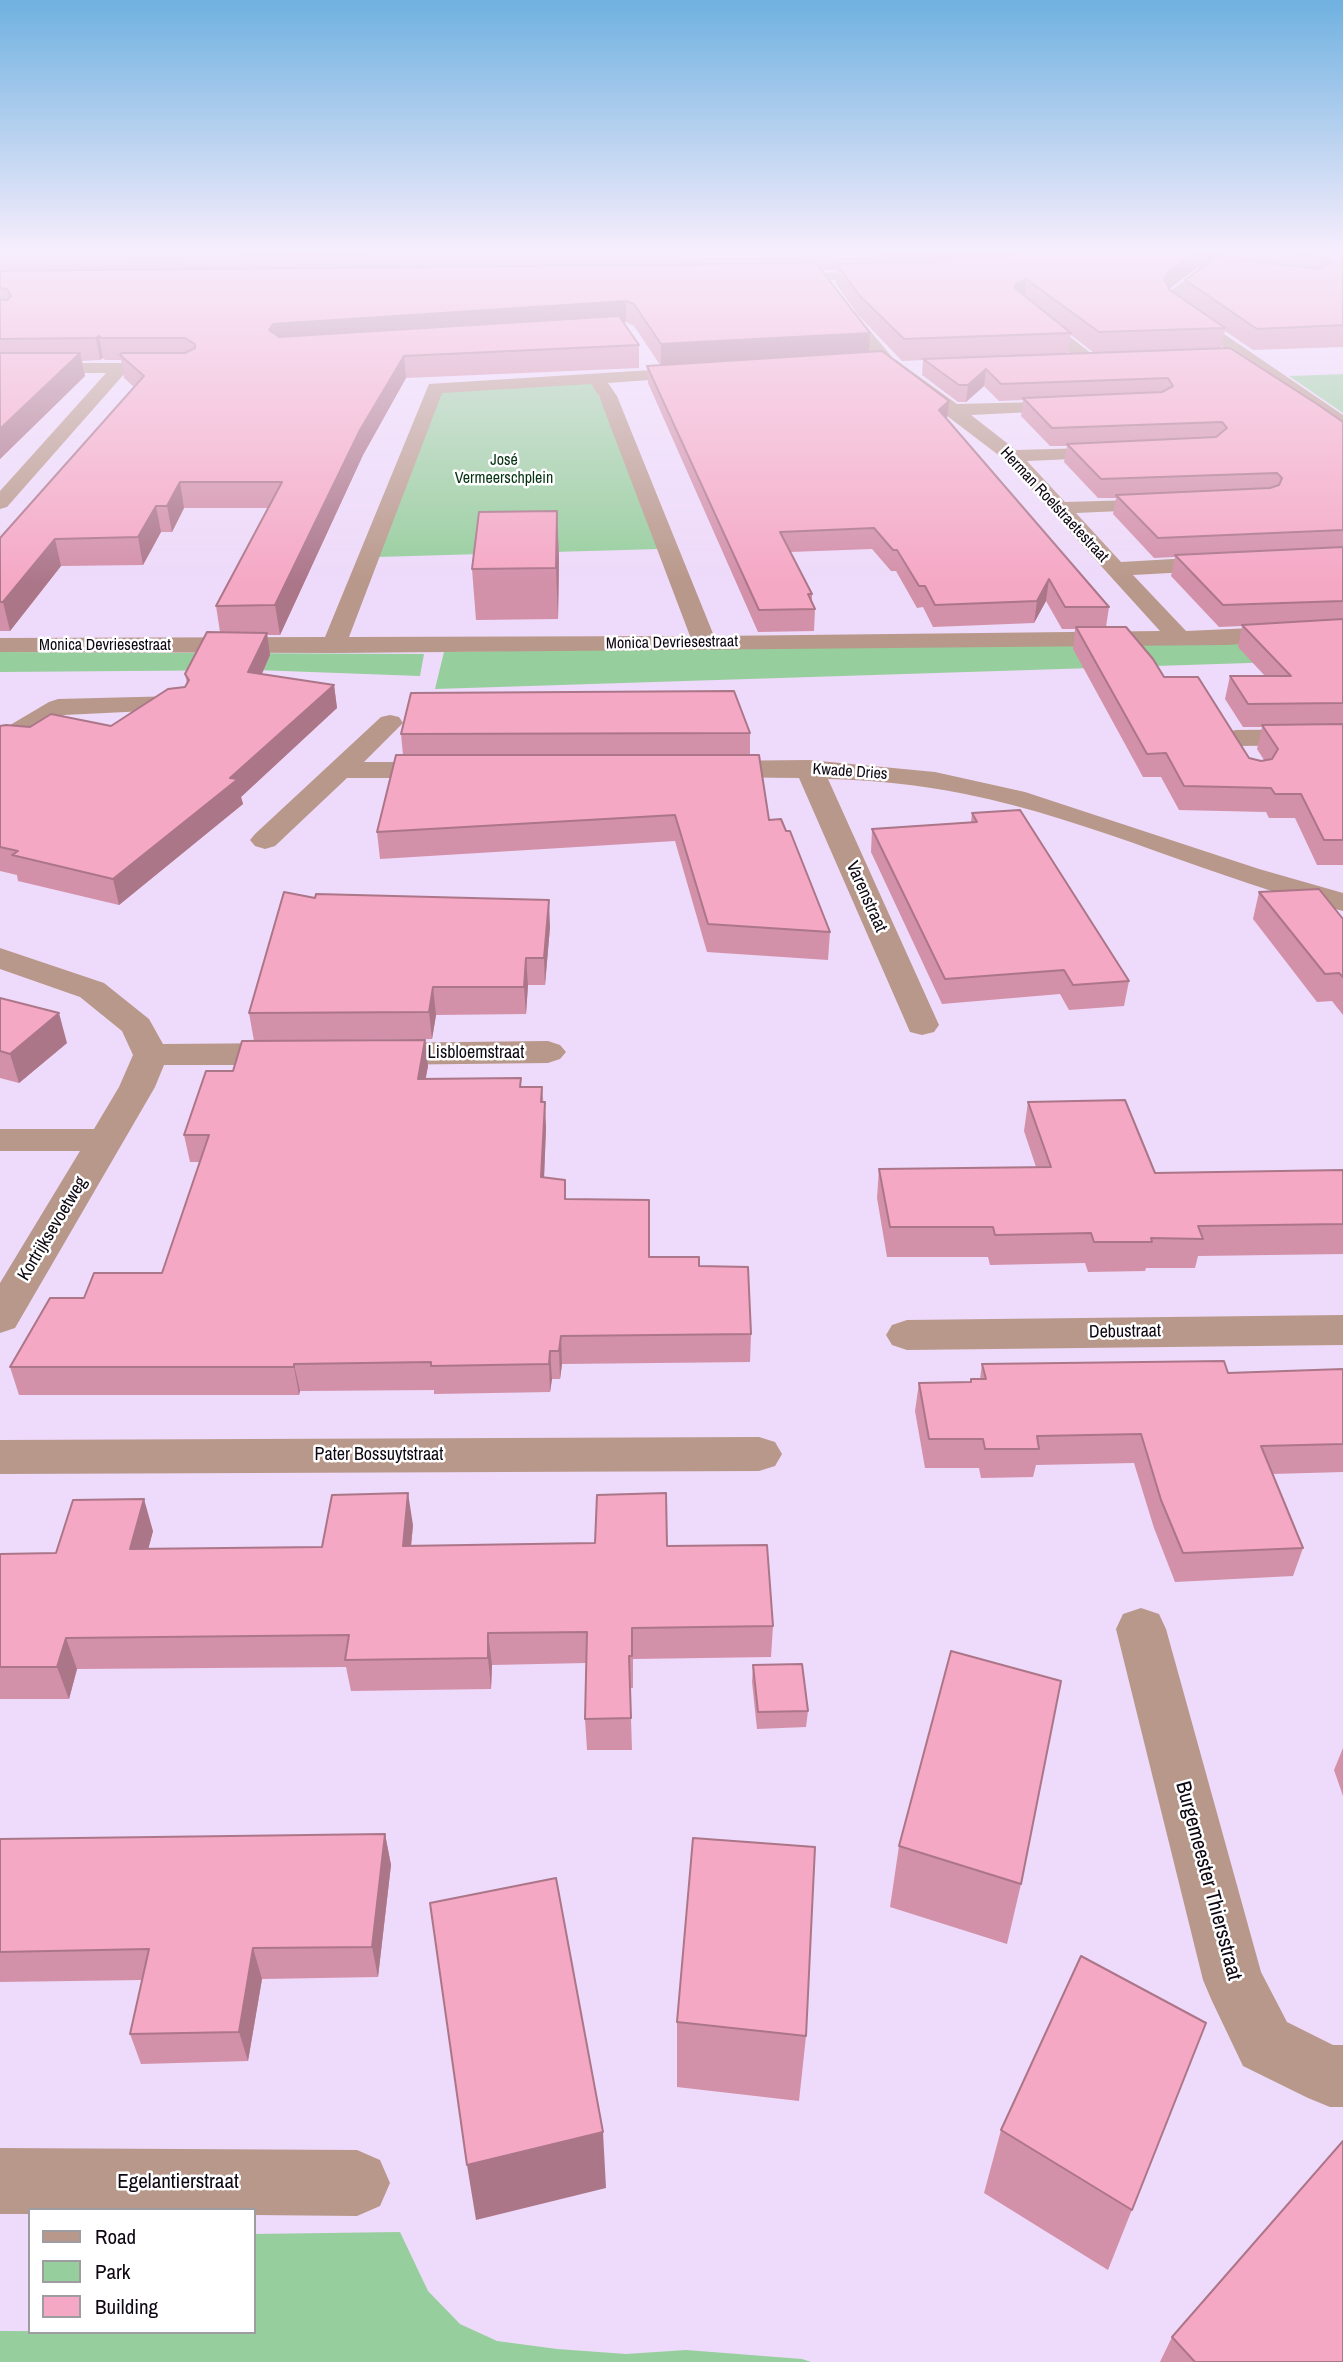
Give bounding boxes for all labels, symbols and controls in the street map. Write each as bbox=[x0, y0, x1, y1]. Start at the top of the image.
street label: Herman Roelstraetestraat bbox=[996, 444, 1112, 566]
park label: José Vermeerschplein bbox=[455, 451, 553, 489]
street label: Monica Devriesestraat bbox=[606, 632, 738, 654]
street label: Monica Devriesestraat bbox=[39, 636, 171, 656]
street label: Kwade Dries bbox=[812, 760, 888, 784]
street label: Varenstraat bbox=[841, 858, 891, 936]
street label: Lisbloemstraat bbox=[428, 1042, 524, 1064]
street label: Kortrijksevoetweg bbox=[14, 1173, 92, 1285]
street label: Debustraat bbox=[1089, 1321, 1161, 1343]
street label: Pater Bossuytstraat bbox=[315, 1444, 443, 1466]
street label: Burgemeester Thiersstraat bbox=[1169, 1779, 1247, 1983]
street label: Egelantierstraat bbox=[117, 2169, 239, 2195]
legend bbox=[28, 2208, 256, 2334]
text: Road bbox=[95, 2222, 136, 2251]
text: Park bbox=[95, 2257, 130, 2286]
text: Building bbox=[95, 2292, 158, 2321]

